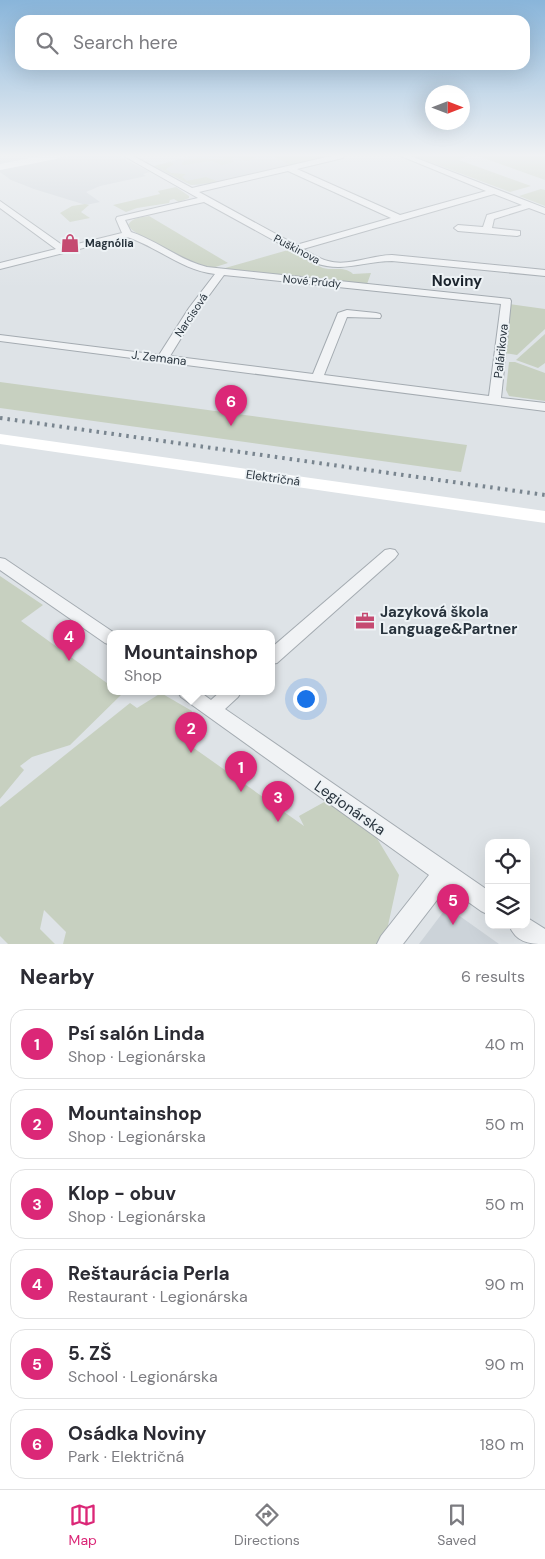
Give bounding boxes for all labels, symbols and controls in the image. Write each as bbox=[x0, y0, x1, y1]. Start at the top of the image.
search box bbox=[15, 15, 530, 70]
icon: search bbox=[33, 29, 61, 57]
text: Search here bbox=[73, 30, 178, 55]
north arrow bbox=[425, 85, 470, 130]
street label: Puškinova bbox=[271, 231, 323, 267]
shop icon: Magnólia bbox=[59, 232, 81, 254]
place label: Magnólia bbox=[85, 236, 134, 250]
street label: Nové Prúdy bbox=[282, 271, 342, 291]
district label: Noviny bbox=[432, 271, 482, 291]
street label: Narcisová bbox=[171, 290, 211, 339]
street label: Palárikova bbox=[490, 323, 512, 379]
street label: J. Zemana bbox=[131, 347, 187, 369]
pin: 6 bbox=[215, 385, 247, 426]
street label: Električná bbox=[245, 466, 301, 490]
place label: Jazyková škola Language&Partner bbox=[380, 602, 517, 639]
office icon: Jazyková škola Language&Partner bbox=[354, 610, 376, 632]
pin: 4 bbox=[53, 620, 85, 661]
popup bbox=[107, 630, 275, 695]
text: Mountainshop bbox=[124, 640, 258, 665]
text: Shop bbox=[124, 665, 162, 686]
your location bbox=[293, 686, 319, 712]
pin: 2 bbox=[175, 712, 207, 753]
pin: 1 bbox=[225, 751, 257, 792]
street label: Legionárska bbox=[310, 776, 390, 840]
pin: 3 bbox=[262, 781, 294, 822]
map controls bbox=[485, 839, 530, 929]
button: locate bbox=[485, 839, 530, 884]
pin: 5 bbox=[437, 884, 469, 925]
button: layers bbox=[485, 884, 530, 929]
text: Nearby bbox=[20, 963, 94, 991]
text: 6 results bbox=[461, 966, 525, 987]
text: Psí salón Linda bbox=[68, 1021, 205, 1046]
text: 1 bbox=[34, 1034, 40, 1055]
text: 40 m bbox=[485, 1034, 524, 1055]
text: Shop · Legionárska bbox=[68, 1046, 206, 1067]
text: Mountainshop bbox=[68, 1101, 202, 1126]
text: 2 bbox=[32, 1114, 42, 1135]
text: 50 m bbox=[485, 1114, 524, 1135]
text: Shop · Legionárska bbox=[68, 1126, 206, 1147]
text: Klop - obuv bbox=[68, 1181, 176, 1206]
text: 3 bbox=[32, 1194, 42, 1215]
text: 50 m bbox=[485, 1194, 524, 1215]
text: Shop · Legionárska bbox=[68, 1206, 206, 1227]
text: Reštaurácia Perla bbox=[68, 1261, 230, 1286]
text: 4 bbox=[32, 1274, 42, 1295]
text: 90 m bbox=[484, 1274, 524, 1295]
text: Restaurant · Legionárska bbox=[68, 1286, 248, 1307]
text: 5. ZŠ bbox=[68, 1341, 112, 1366]
text: 5 bbox=[32, 1354, 42, 1375]
text: 90 m bbox=[484, 1354, 524, 1375]
text: School · Legionárska bbox=[68, 1366, 218, 1387]
text: Osádka Noviny bbox=[68, 1421, 207, 1446]
text: 6 bbox=[32, 1434, 42, 1455]
text: 180 m bbox=[480, 1434, 524, 1455]
text: Park · Električná bbox=[68, 1446, 184, 1467]
tab: Map bbox=[69, 1501, 97, 1549]
tab: Directions bbox=[234, 1501, 300, 1549]
tab: Saved bbox=[437, 1501, 476, 1549]

